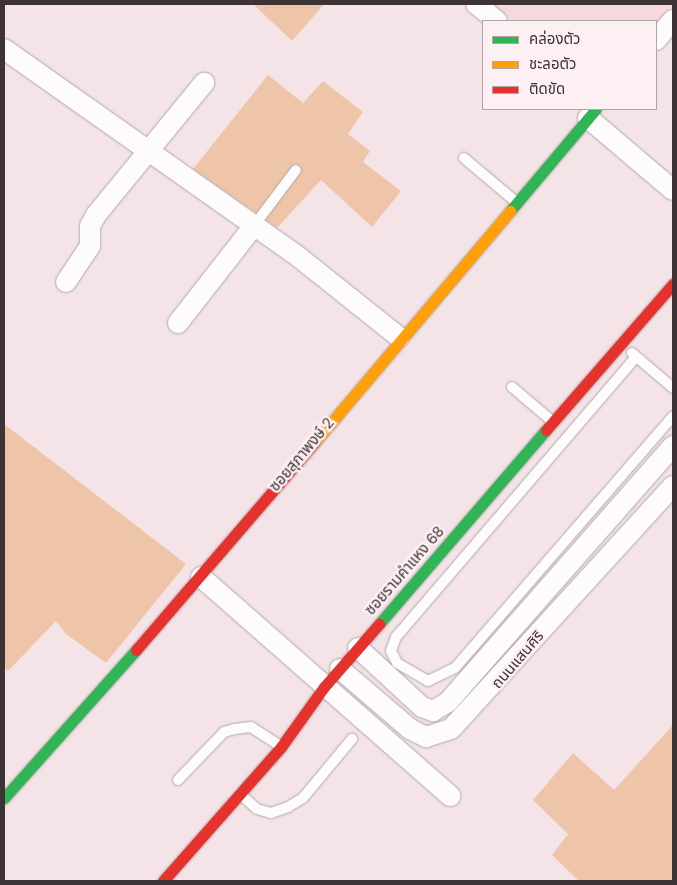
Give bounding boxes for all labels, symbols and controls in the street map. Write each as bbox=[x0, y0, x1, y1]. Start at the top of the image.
legend bbox=[482, 20, 657, 110]
text: คล่องตัว bbox=[529, 29, 580, 49]
text: ชะลอตัว bbox=[529, 54, 576, 74]
text: ติดขัด bbox=[529, 79, 565, 99]
street label: ซอยสุภาพงษ์ 2 bbox=[266, 415, 338, 495]
street label: ซอยรามคำแหง 68 bbox=[362, 523, 448, 619]
street label: ถนนแสนศิริ bbox=[488, 628, 548, 692]

